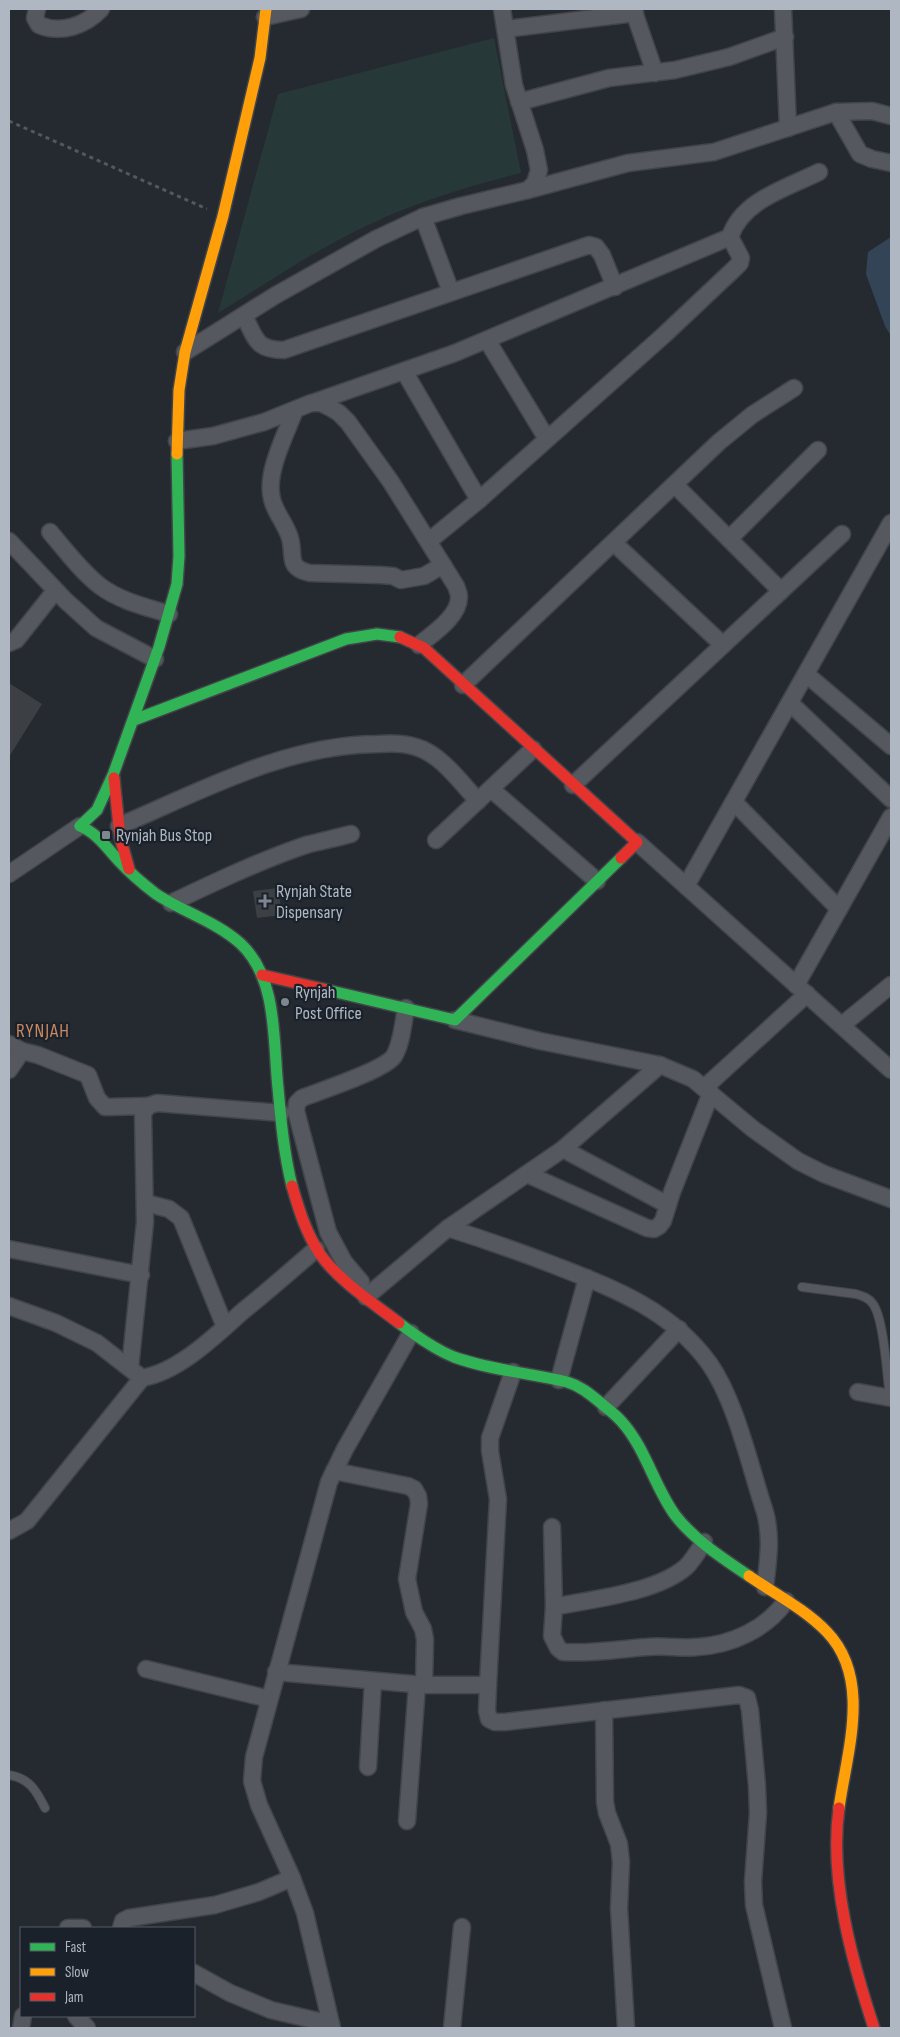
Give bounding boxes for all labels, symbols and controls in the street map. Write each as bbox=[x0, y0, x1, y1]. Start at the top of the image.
place label: Rynjah Bus Stop bbox=[116, 825, 212, 846]
marker: Rynjah Bus Stop bbox=[100, 829, 112, 841]
place label: Rynjah State Dispensary bbox=[276, 881, 352, 923]
marker: Rynjah State Dispensary bbox=[258, 894, 272, 908]
place label: Rynjah Post Office bbox=[295, 982, 362, 1024]
marker: Rynjah Post Office bbox=[279, 996, 291, 1008]
district label: RYNJAH bbox=[16, 1020, 70, 1043]
legend bbox=[20, 1927, 195, 2017]
text: Fast bbox=[65, 1938, 87, 1957]
text: Slow bbox=[65, 1963, 89, 1982]
text: Jam bbox=[64, 1988, 83, 2007]

